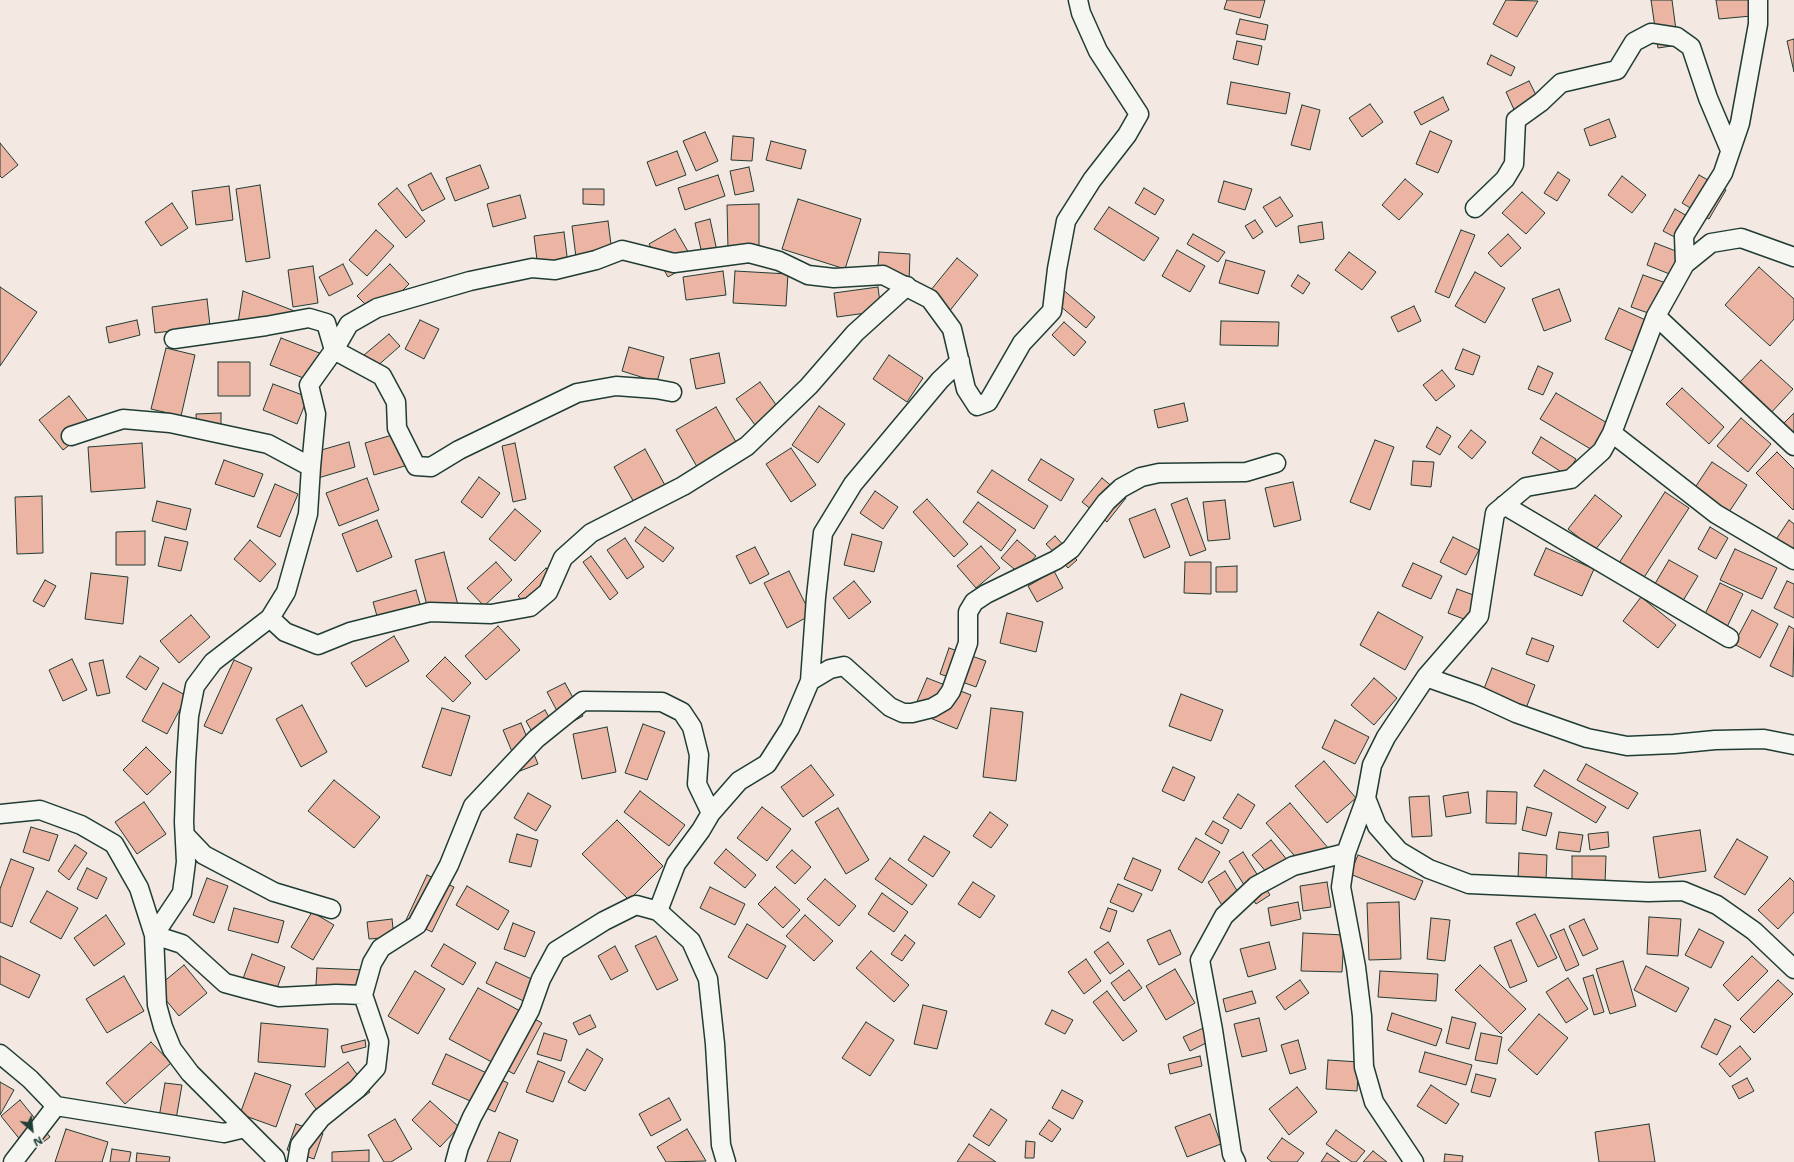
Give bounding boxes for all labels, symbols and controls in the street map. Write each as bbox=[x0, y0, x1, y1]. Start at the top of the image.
north arrow bbox=[12, 1110, 52, 1150]
text: N bbox=[30, 1132, 45, 1150]

